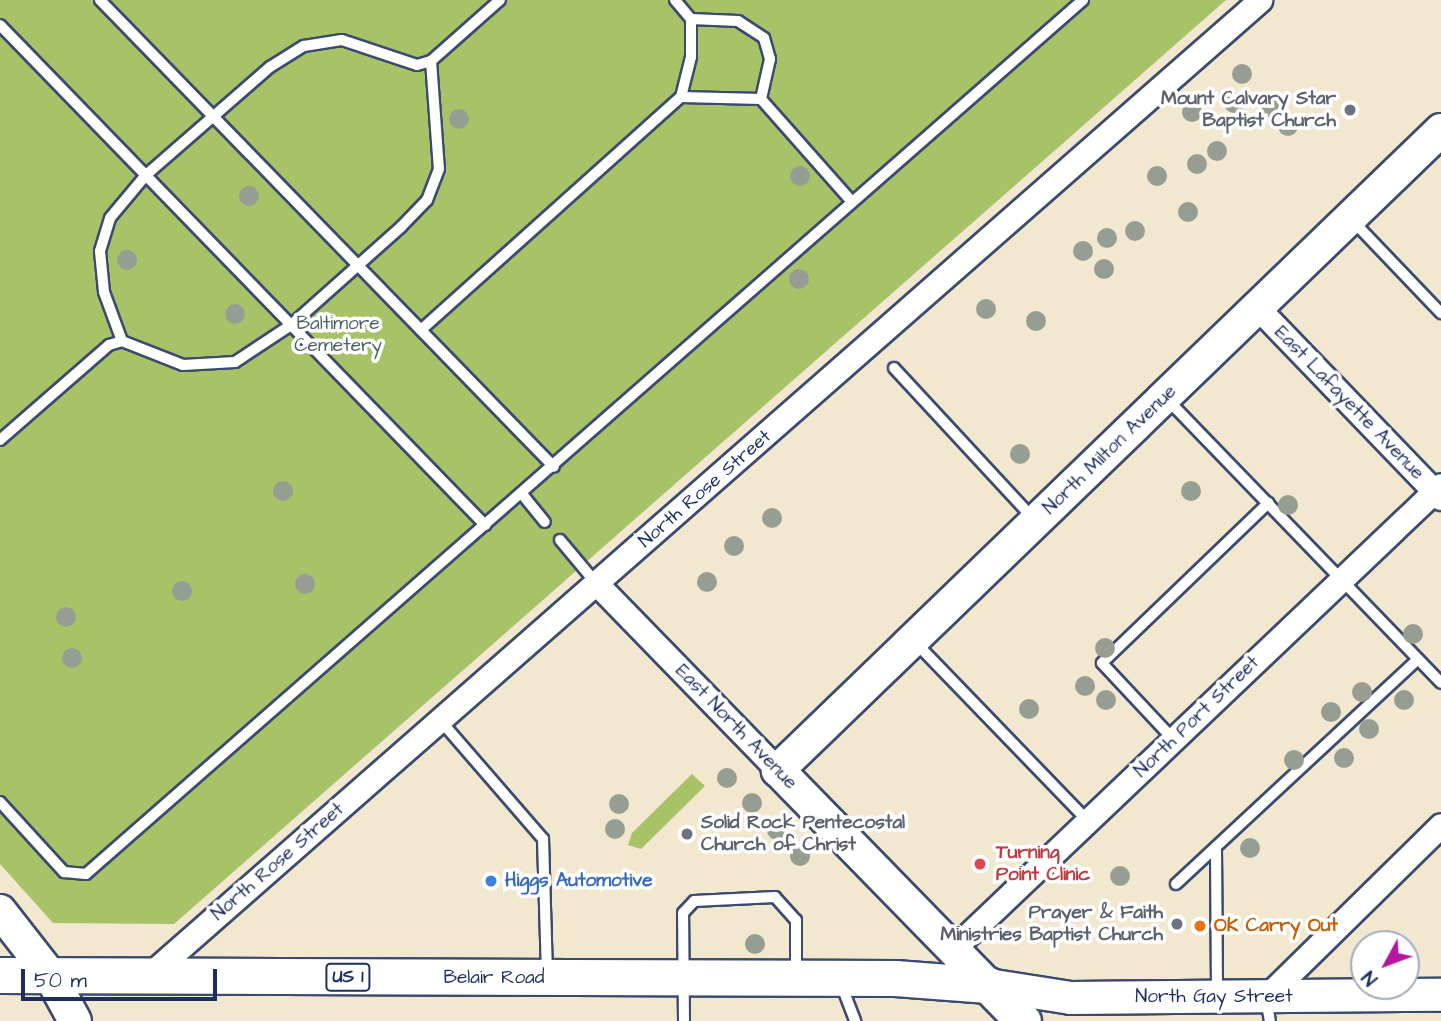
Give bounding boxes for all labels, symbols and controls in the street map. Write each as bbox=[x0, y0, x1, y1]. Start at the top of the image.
place label: Mount Calvary Star Baptist Church bbox=[1161, 88, 1336, 132]
marker: Mount Calvary Star Baptist Church bbox=[1342, 102, 1358, 118]
park label: Baltimore Cemetery bbox=[294, 313, 382, 357]
street label: East Lafayette Avenue bbox=[1270, 321, 1428, 485]
street label: North Milton Avenue bbox=[1039, 380, 1181, 520]
street label: North Rose Street bbox=[634, 425, 776, 553]
street label: North Port Street bbox=[1130, 652, 1264, 782]
street label: East North Avenue bbox=[670, 660, 802, 794]
street label: North Rose Street bbox=[207, 798, 349, 926]
place label: Solid Rock Pentecostal Church of Christ bbox=[701, 812, 905, 856]
marker: Solid Rock Pentecostal Church of Christ bbox=[679, 826, 695, 842]
place label: Turning Point Clinic bbox=[996, 842, 1090, 886]
marker: Turning Point Clinic bbox=[970, 854, 990, 874]
place label: Higgs Automotive bbox=[505, 870, 652, 892]
marker: Higgs Automotive bbox=[483, 873, 499, 889]
place label: Prayer & Faith Ministries Baptist Church bbox=[940, 902, 1163, 946]
place label: OK Carry Out bbox=[1214, 915, 1338, 937]
marker: Prayer & Faith Ministries Baptist Church bbox=[1169, 916, 1185, 932]
marker: OK Carry Out bbox=[1192, 918, 1208, 934]
north arrow bbox=[1350, 930, 1420, 1000]
scale bar bbox=[24, 954, 220, 998]
road number: US 1 bbox=[325, 962, 371, 992]
text: N bbox=[1356, 964, 1384, 991]
text: 50 m bbox=[34, 966, 87, 995]
street label: Belair Road bbox=[443, 967, 545, 989]
street label: North Gay Street bbox=[1135, 986, 1293, 1008]

